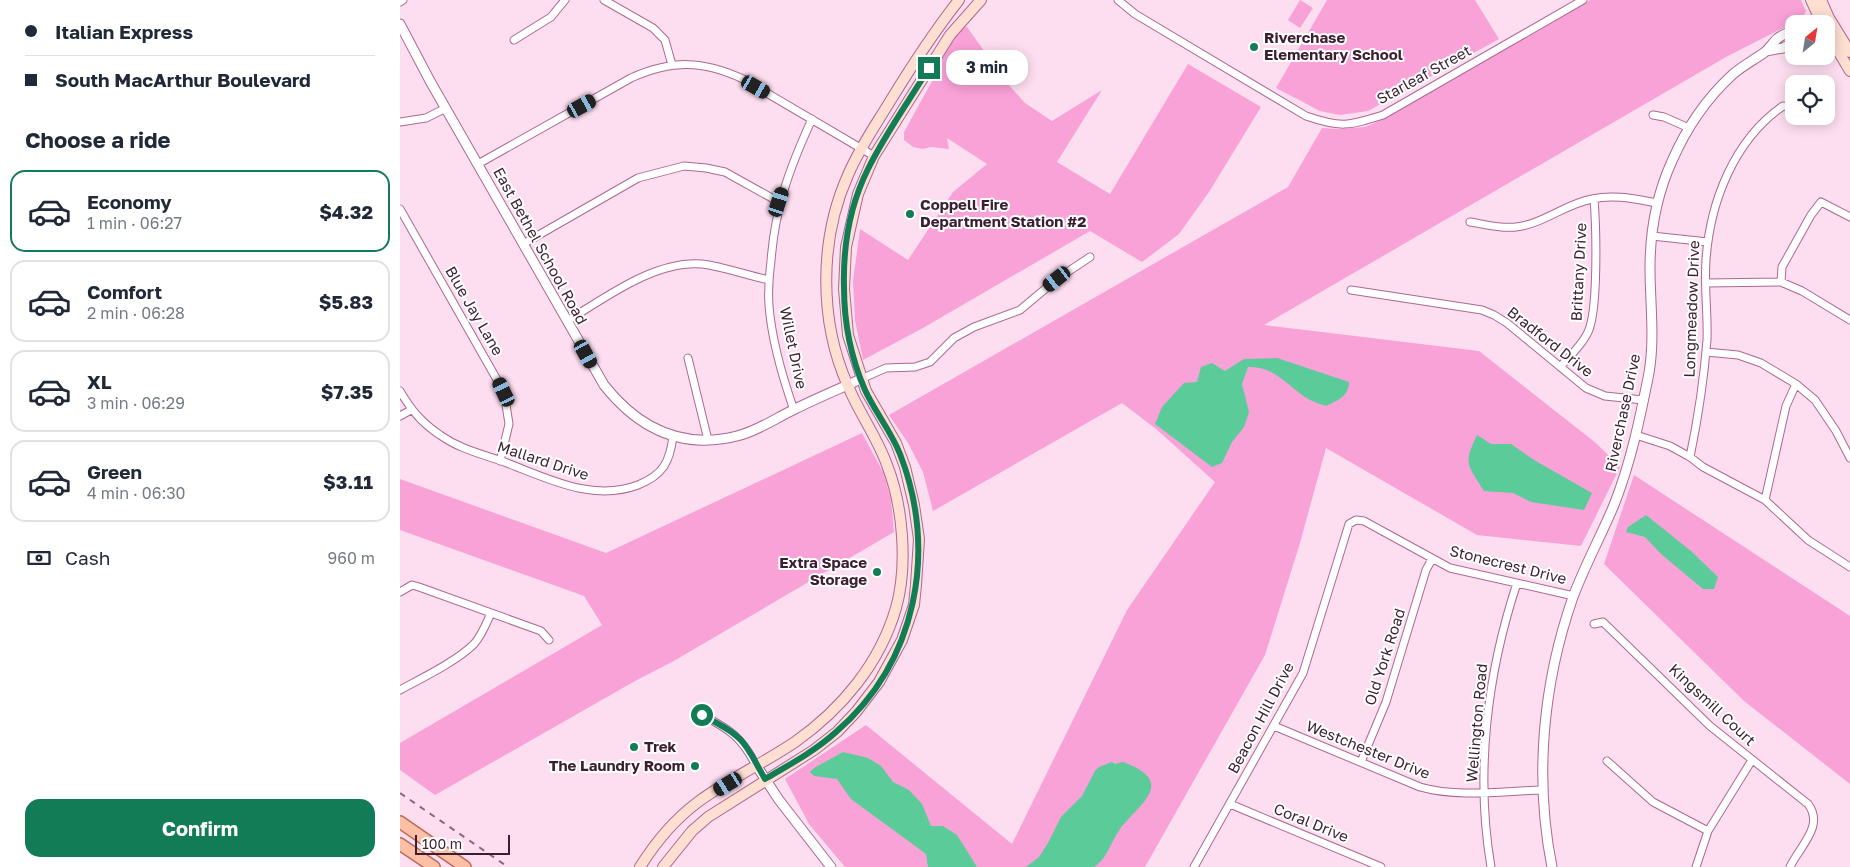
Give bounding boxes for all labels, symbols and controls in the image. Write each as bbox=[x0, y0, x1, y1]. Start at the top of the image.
north arrow bbox=[1785, 15, 1835, 65]
map controls bbox=[1785, 15, 1835, 125]
text: Italian Express bbox=[55, 20, 193, 43]
place label: Riverchase Elementary School bbox=[1264, 28, 1403, 63]
marker: Riverchase Elementary School bbox=[1248, 41, 1260, 53]
street label: Starleaf Street bbox=[1373, 41, 1474, 107]
callout: 3 min bbox=[946, 50, 1029, 86]
route end bbox=[918, 57, 940, 79]
text: 3 min bbox=[966, 57, 1008, 77]
text: South MacArthur Boulevard bbox=[55, 68, 311, 91]
car bbox=[739, 73, 772, 101]
button: locate bbox=[1785, 75, 1835, 125]
car bbox=[565, 92, 598, 120]
text: Choose a ride bbox=[25, 126, 171, 153]
street label: East Bethel School Road bbox=[490, 164, 592, 327]
car bbox=[767, 185, 790, 219]
icon: car bbox=[27, 189, 72, 234]
text: Economy bbox=[87, 190, 172, 213]
place label: Coppell Fire Department Station #2 bbox=[920, 195, 1086, 230]
text: $4.32 bbox=[319, 200, 373, 223]
marker: Coppell Fire Department Station #2 bbox=[904, 208, 916, 220]
text: 1 min · 06:27 bbox=[87, 213, 182, 233]
street label: Brittany Drive bbox=[1566, 222, 1590, 322]
street label: Longmeadow Drive bbox=[1680, 240, 1702, 378]
street label: Blue Jay Lane bbox=[442, 263, 508, 359]
car bbox=[1040, 264, 1073, 294]
icon: car bbox=[27, 279, 72, 324]
text: Comfort bbox=[87, 280, 162, 303]
text: $5.83 bbox=[319, 290, 373, 313]
street label: Bradford Drive bbox=[1504, 302, 1597, 380]
text: 2 min · 06:28 bbox=[87, 303, 185, 323]
street label: Willet Drive bbox=[776, 305, 812, 391]
car bbox=[572, 337, 599, 371]
street label: Riverchase Drive bbox=[1601, 352, 1643, 473]
icon: car bbox=[27, 369, 72, 414]
text: XL bbox=[87, 370, 112, 393]
car bbox=[490, 375, 517, 409]
text: $7.35 bbox=[321, 380, 373, 403]
text: 3 min · 06:29 bbox=[87, 393, 185, 413]
street label: Mallard Drive bbox=[495, 437, 592, 483]
icon: car bbox=[27, 459, 72, 504]
text: Green bbox=[87, 460, 142, 483]
text: $3.11 bbox=[323, 470, 373, 493]
text: 4 min · 06:30 bbox=[87, 483, 186, 503]
street label: Stonecrest Drive bbox=[1448, 541, 1569, 587]
icon: cash bbox=[25, 544, 53, 572]
text: Cash bbox=[65, 546, 110, 569]
text: 960 m bbox=[328, 548, 375, 568]
place label: Extra Space Storage bbox=[779, 553, 867, 588]
marker: Extra Space Storage bbox=[871, 566, 883, 578]
street label: Old York Road bbox=[1360, 606, 1408, 707]
street label: Beacon Hill Drive bbox=[1223, 659, 1297, 776]
street label: Kingsmill Court bbox=[1666, 660, 1760, 749]
street label: Wellington Road bbox=[1462, 663, 1490, 783]
route start bbox=[691, 704, 713, 726]
street label: Westchester Drive bbox=[1304, 716, 1433, 782]
place label: Trek bbox=[644, 737, 677, 755]
marker: Trek bbox=[628, 741, 640, 753]
place label: The Laundry Room bbox=[549, 756, 685, 774]
marker: The Laundry Room bbox=[689, 760, 701, 772]
car bbox=[711, 770, 744, 798]
button: Confirm bbox=[25, 799, 375, 857]
street label: Coral Drive bbox=[1271, 799, 1352, 845]
scale bar bbox=[415, 832, 510, 855]
text: 100 m bbox=[422, 835, 462, 852]

